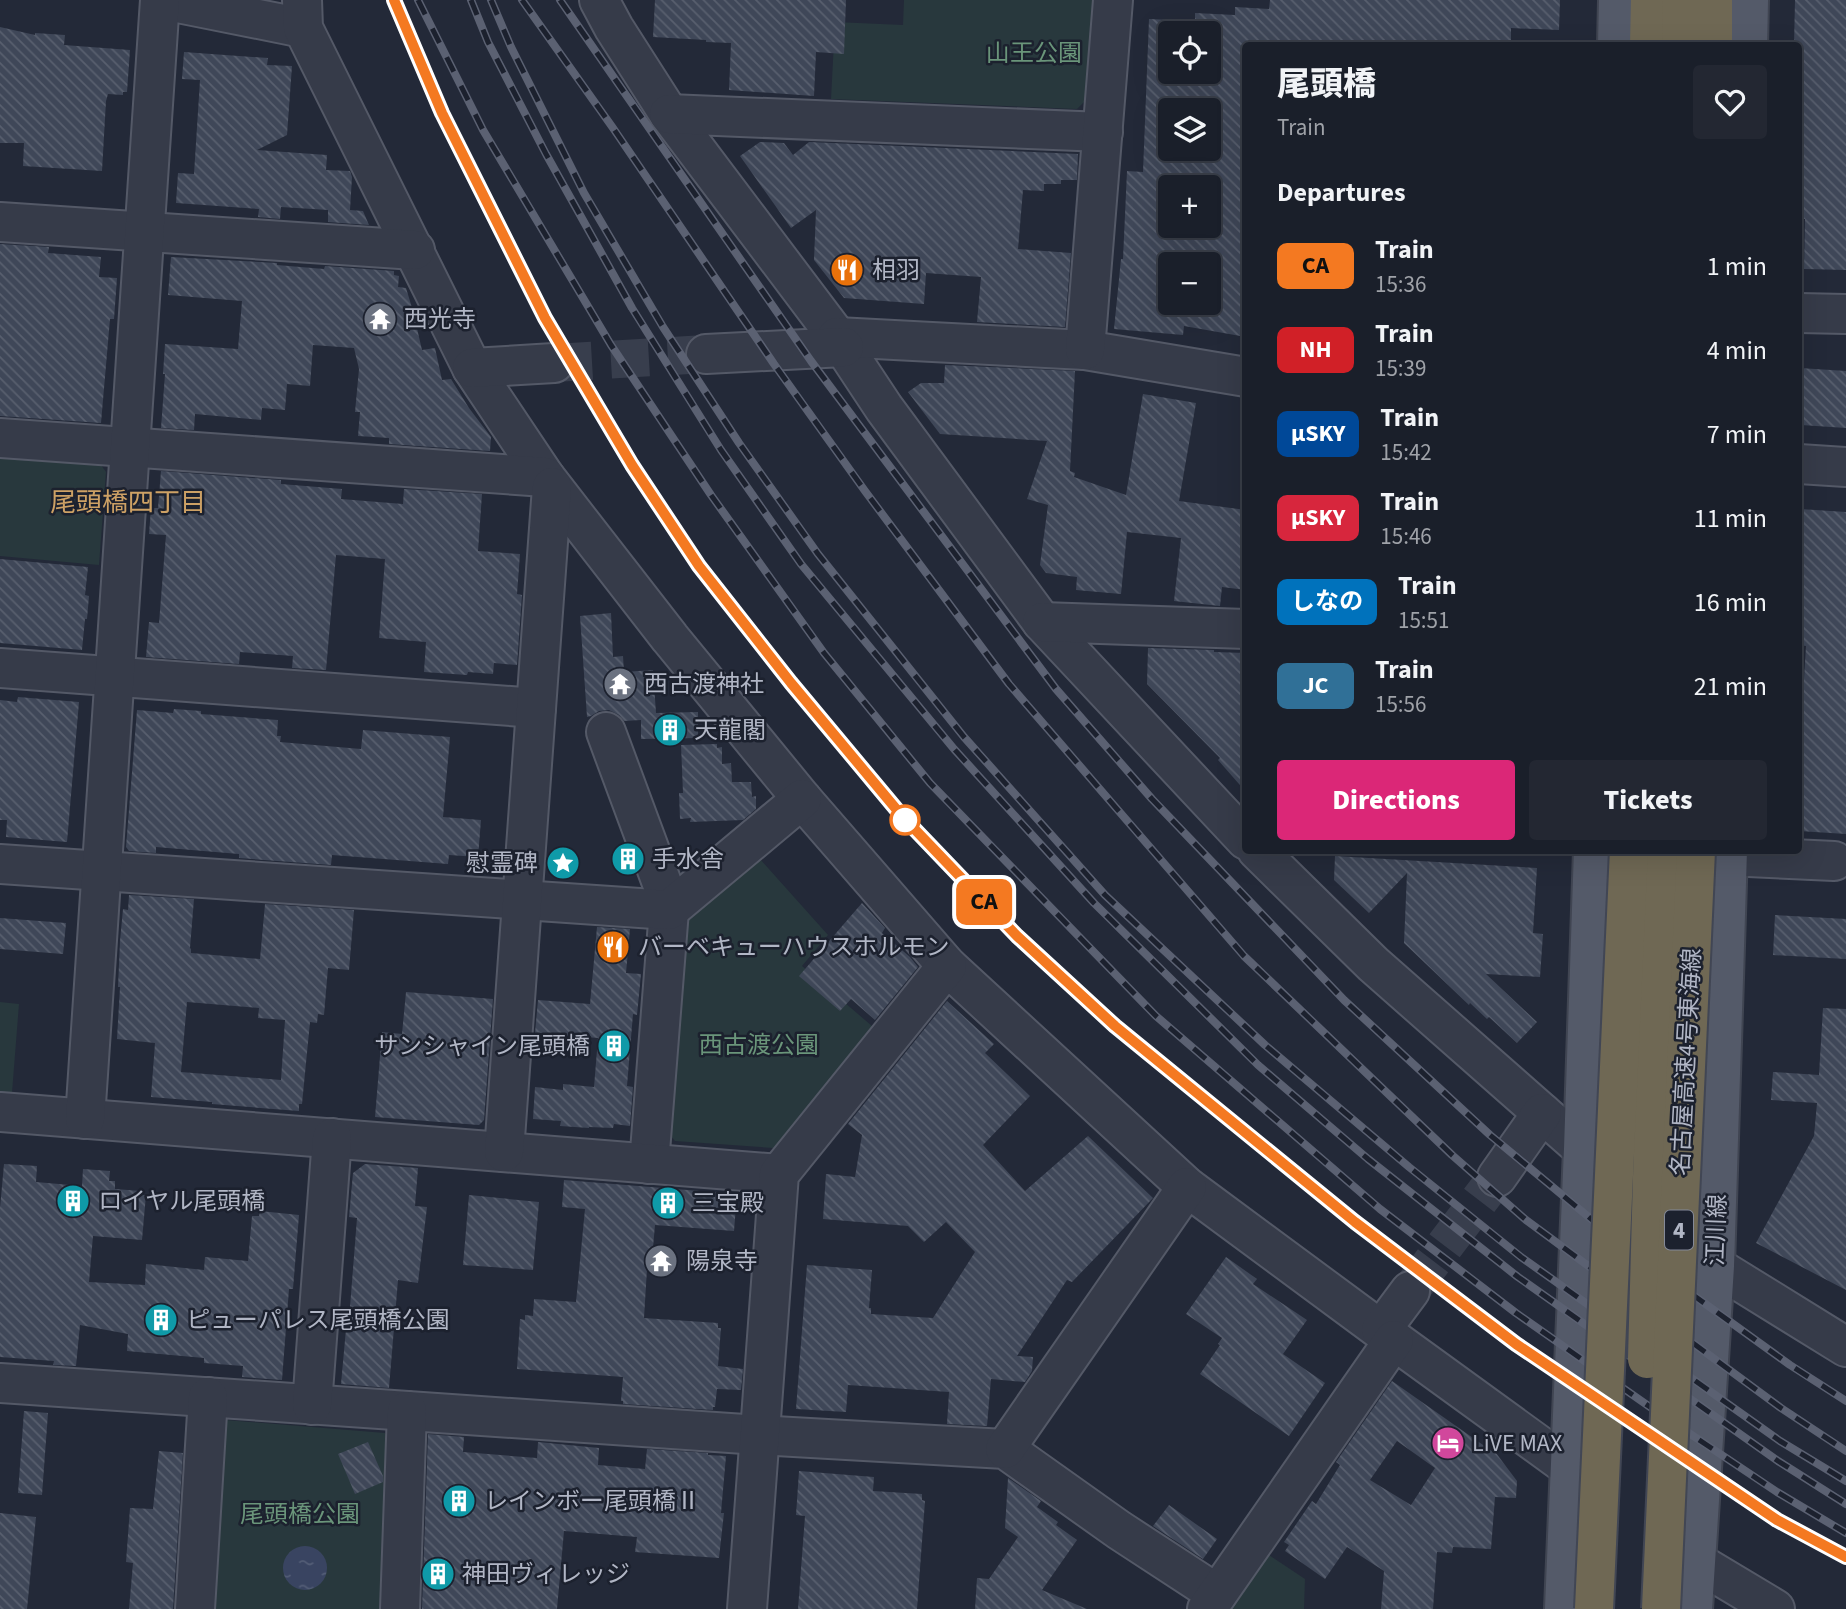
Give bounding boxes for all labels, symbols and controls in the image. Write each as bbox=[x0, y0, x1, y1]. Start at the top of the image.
map controls bbox=[1158, 21, 1221, 315]
button: locate bbox=[1158, 21, 1221, 84]
park label: 山王公園 bbox=[986, 36, 1082, 71]
text: 尾頭橋 bbox=[1277, 61, 1376, 108]
button: heart bbox=[1693, 65, 1767, 139]
button: layers bbox=[1158, 98, 1221, 161]
text: Train bbox=[1277, 111, 1326, 144]
text: Departures bbox=[1277, 174, 1405, 211]
button: + bbox=[1158, 175, 1221, 238]
text: Train bbox=[1375, 231, 1434, 268]
text: CA bbox=[1302, 248, 1329, 283]
text: 1 min bbox=[1707, 248, 1767, 285]
restaurant icon: 相羽 bbox=[828, 251, 866, 289]
button: − bbox=[1158, 252, 1221, 315]
place label: 相羽 bbox=[872, 253, 920, 288]
text: 15:36 bbox=[1375, 268, 1426, 301]
temple icon: 西光寺 bbox=[361, 300, 399, 338]
place label: 西光寺 bbox=[404, 302, 476, 337]
text: Train bbox=[1375, 315, 1434, 352]
text: NH bbox=[1299, 332, 1332, 367]
text: 4 min bbox=[1707, 332, 1767, 369]
text: 15:39 bbox=[1375, 352, 1426, 385]
text: Train bbox=[1380, 399, 1439, 436]
text: μSKY bbox=[1291, 416, 1345, 451]
text: 7 min bbox=[1707, 416, 1767, 453]
text: 15:42 bbox=[1380, 436, 1432, 469]
text: Train bbox=[1380, 483, 1439, 520]
district label: 尾頭橋四丁目 bbox=[50, 484, 206, 521]
text: μSKY bbox=[1291, 500, 1345, 535]
text: 11 min bbox=[1694, 500, 1767, 537]
text: 15:46 bbox=[1380, 520, 1432, 553]
text: Train bbox=[1398, 567, 1457, 604]
text: しなの bbox=[1291, 584, 1363, 619]
text: 16 min bbox=[1694, 584, 1767, 621]
text: 15:51 bbox=[1398, 604, 1449, 637]
text: Train bbox=[1375, 651, 1434, 688]
temple icon: 西古渡神社 bbox=[601, 665, 639, 703]
place label: 西古渡神社 bbox=[644, 667, 764, 702]
text: JC bbox=[1302, 668, 1329, 703]
text: 21 min bbox=[1694, 668, 1767, 705]
text: 15:56 bbox=[1375, 688, 1426, 721]
building icon: 天龍閣 bbox=[651, 711, 689, 749]
place label: 天龍閣 bbox=[694, 713, 766, 748]
button: Directions bbox=[1277, 760, 1515, 840]
button: Tickets bbox=[1529, 760, 1767, 840]
unlabelled marker bbox=[890, 805, 920, 835]
building icon: 手水舎 bbox=[609, 840, 647, 878]
place label: 手水舎 bbox=[652, 842, 724, 877]
place icon: 慰霊碑 bbox=[544, 844, 582, 882]
place label: 慰霊碑 bbox=[466, 846, 538, 881]
line badge: CA bbox=[953, 879, 1016, 925]
text: CA bbox=[970, 884, 998, 919]
restaurant icon: バーベキューハウスホルモン bbox=[594, 928, 632, 966]
place label: バーベキューハウスホルモン bbox=[638, 930, 950, 965]
street label: 名古屋高速4号東海線 bbox=[1663, 947, 1710, 1177]
building icon: サンシャイン尾頭橋 bbox=[595, 1027, 633, 1065]
park label: 西古渡公園 bbox=[699, 1028, 819, 1063]
place label: サンシャイン尾頭橋 bbox=[374, 1029, 590, 1064]
building icon: ロイヤル尾頭橋 bbox=[54, 1182, 92, 1220]
place label: ロイヤル尾頭橋 bbox=[98, 1184, 265, 1219]
building icon: 三宝殿 bbox=[649, 1184, 687, 1222]
place label: 三宝殿 bbox=[692, 1186, 764, 1221]
street label: 江川線 bbox=[1698, 1193, 1735, 1267]
road number: 4 bbox=[1665, 1210, 1693, 1250]
temple icon: 陽泉寺 bbox=[642, 1242, 680, 1280]
place label: 陽泉寺 bbox=[686, 1244, 758, 1279]
building icon: ピューパレス尾頭橋公園 bbox=[142, 1301, 180, 1339]
place label: ピューパレス尾頭橋公園 bbox=[186, 1303, 450, 1338]
hotel icon: LiVE MAX bbox=[1429, 1424, 1467, 1462]
place label: LiVE MAX bbox=[1472, 1426, 1562, 1461]
building icon: レインボー尾頭橋Ⅱ bbox=[440, 1482, 478, 1520]
place label: レインボー尾頭橋Ⅱ bbox=[484, 1484, 700, 1519]
park label: 尾頭橋公園 bbox=[240, 1497, 360, 1532]
building icon: 神田ヴィレッジ bbox=[419, 1555, 457, 1593]
place label: 神田ヴィレッジ bbox=[462, 1557, 630, 1592]

